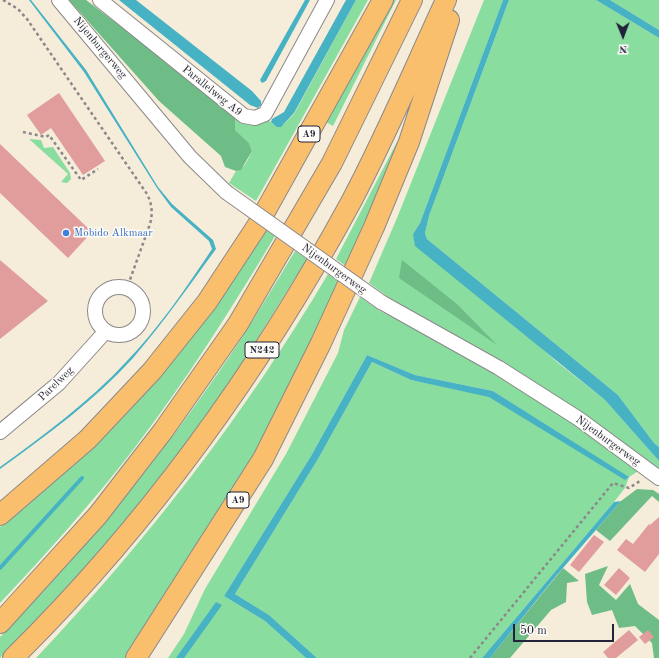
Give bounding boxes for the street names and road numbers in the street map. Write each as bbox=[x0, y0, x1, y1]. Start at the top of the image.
street label: Nijenburgerweg bbox=[70, 14, 130, 82]
street label: Parallelweg A9 bbox=[179, 63, 245, 119]
road number: A9 bbox=[298, 126, 320, 142]
street label: Nijenburgerweg bbox=[299, 241, 369, 297]
road number: N242 bbox=[245, 342, 279, 358]
street label: Parelweg bbox=[36, 364, 76, 404]
street label: Nijenburgerweg bbox=[573, 413, 643, 469]
road number: A9 bbox=[227, 492, 249, 508]

